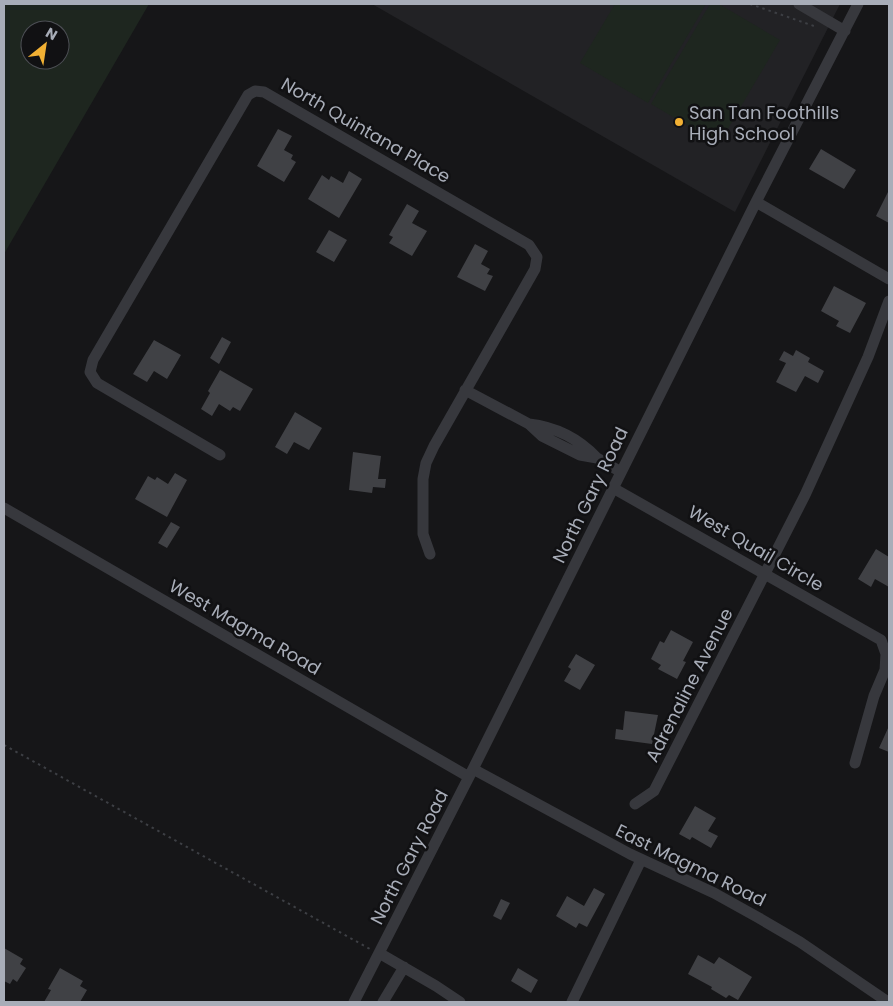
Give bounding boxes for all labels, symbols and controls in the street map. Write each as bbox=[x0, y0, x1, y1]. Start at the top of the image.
north arrow bbox=[20, 20, 70, 70]
text: N bbox=[42, 22, 61, 45]
street label: North Quintana Place bbox=[277, 71, 455, 189]
place label: San Tan Foothills High School bbox=[689, 100, 839, 146]
marker: San Tan Foothills High School bbox=[673, 116, 685, 128]
street label: North Gary Road bbox=[546, 423, 634, 567]
street label: West Quail Circle bbox=[684, 499, 828, 597]
street label: West Magma Road bbox=[164, 573, 326, 681]
street label: Adrenaline Avenue bbox=[639, 604, 739, 766]
street label: North Gary Road bbox=[364, 785, 454, 929]
street label: East Magma Road bbox=[612, 818, 770, 912]

